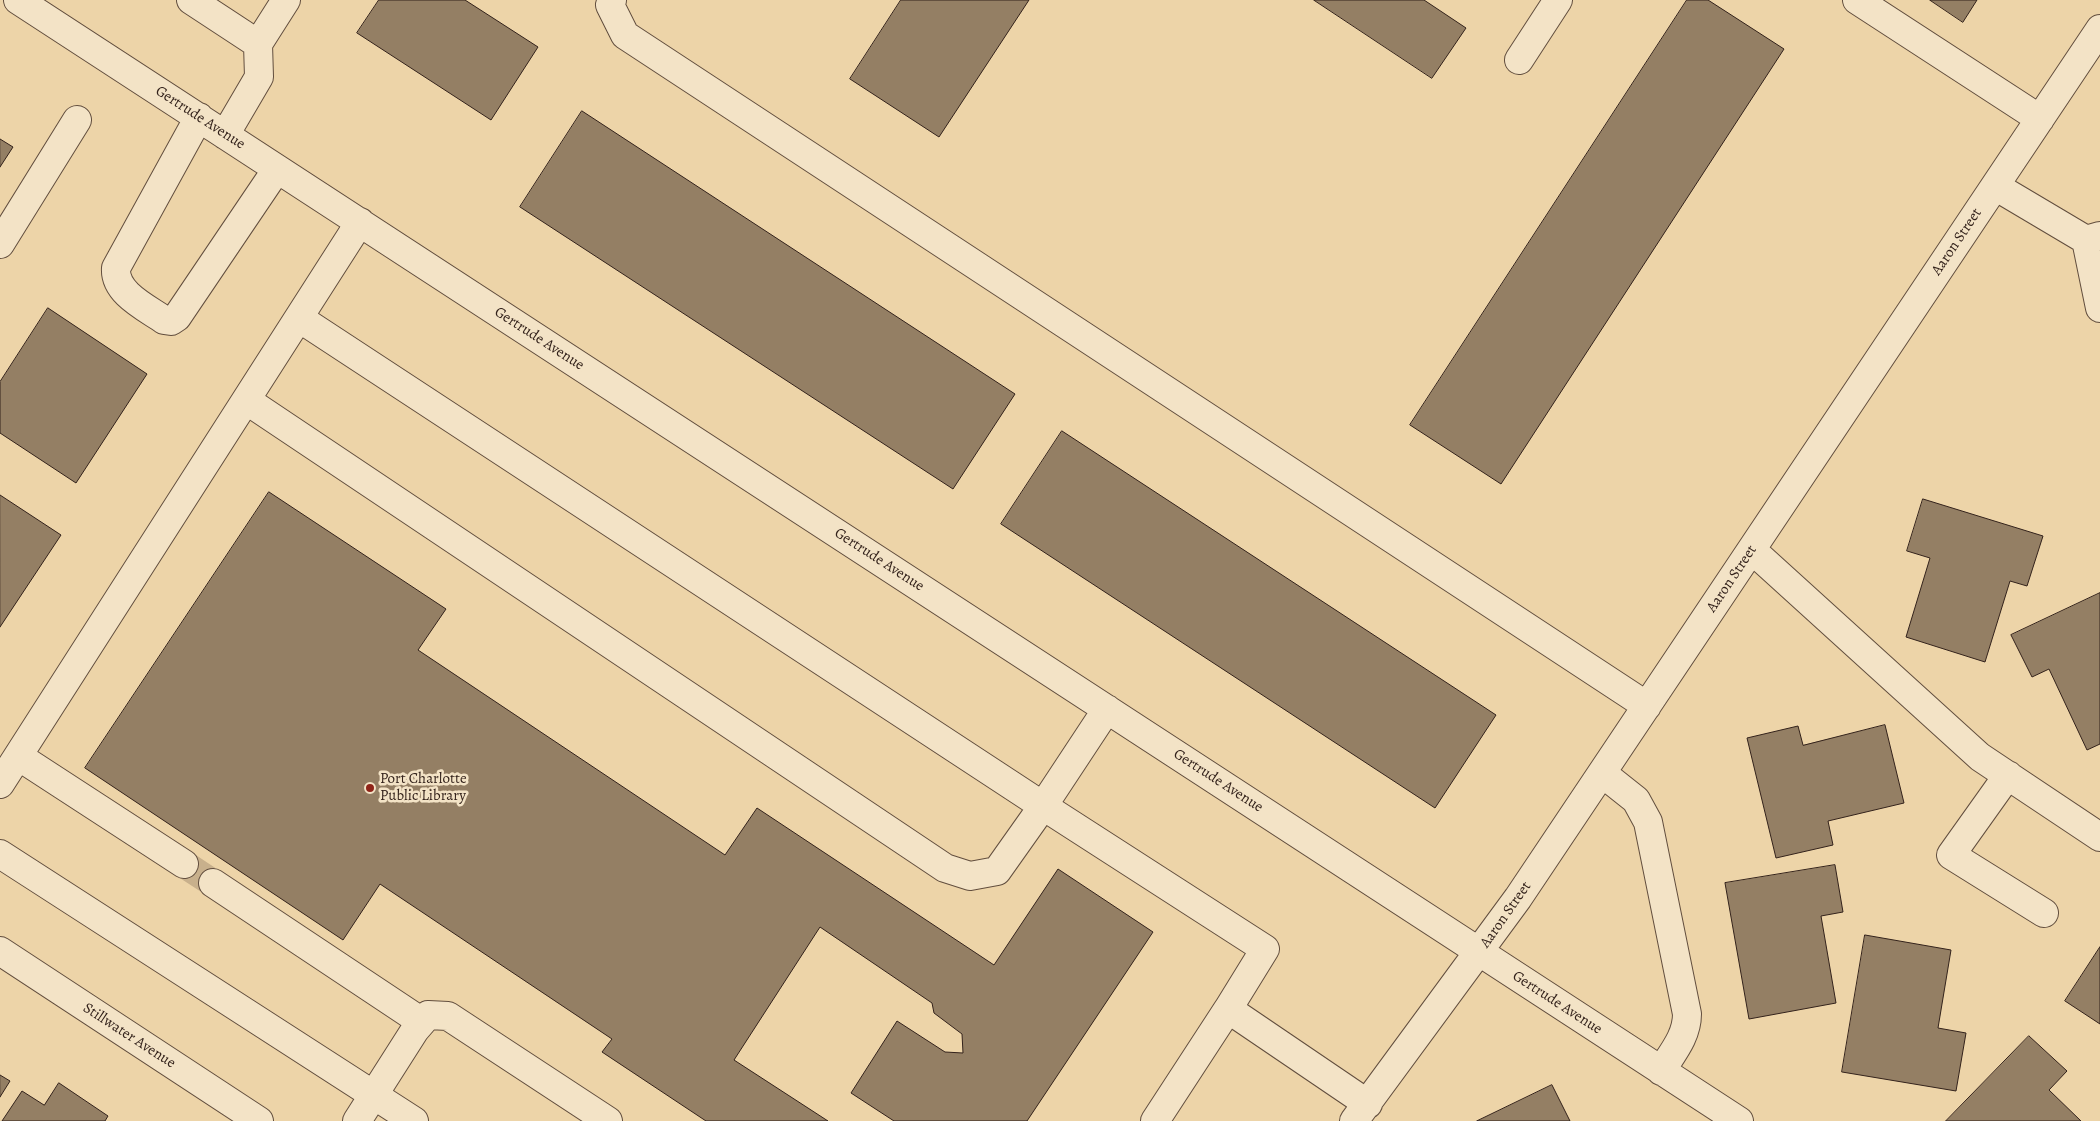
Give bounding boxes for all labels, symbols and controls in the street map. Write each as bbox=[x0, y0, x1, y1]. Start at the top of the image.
street label: Gertrude Avenue bbox=[152, 82, 248, 154]
street label: Aaron Street bbox=[1928, 205, 1986, 279]
street label: Gertrude Avenue bbox=[491, 303, 587, 375]
street label: Gertrude Avenue bbox=[831, 524, 927, 596]
street label: Aaron Street bbox=[1703, 542, 1761, 616]
street label: Gertrude Avenue bbox=[1170, 745, 1266, 817]
place label: Port Charlotte Public Library bbox=[380, 770, 467, 805]
marker: Port Charlotte Public Library bbox=[364, 782, 376, 794]
street label: Aaron Street bbox=[1477, 878, 1535, 952]
street label: Gertrude Avenue bbox=[1509, 967, 1605, 1039]
street label: Stillwater Avenue bbox=[79, 999, 179, 1073]

